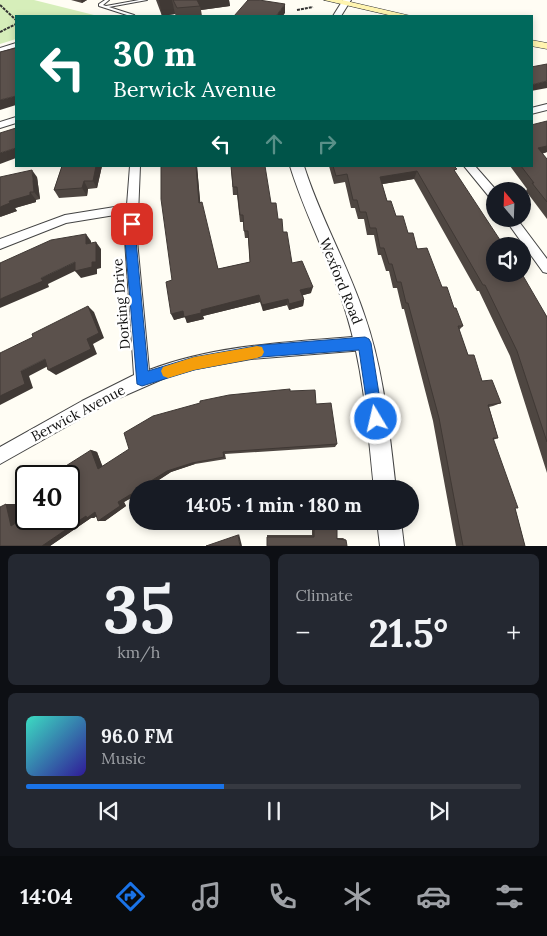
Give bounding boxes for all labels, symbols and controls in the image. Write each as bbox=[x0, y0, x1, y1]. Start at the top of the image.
text: 30 m bbox=[113, 31, 196, 76]
icon: left bbox=[30, 35, 95, 100]
text: Berwick Avenue bbox=[113, 75, 276, 103]
icon: left bbox=[207, 130, 235, 158]
icon: ahead bbox=[260, 130, 288, 158]
icon: right bbox=[313, 130, 341, 158]
north arrow bbox=[486, 182, 531, 228]
map controls bbox=[486, 182, 531, 282]
pin bbox=[111, 203, 153, 245]
icon: arrive bbox=[118, 210, 146, 238]
street label: Wexford Road bbox=[315, 235, 367, 327]
button: sound bbox=[486, 237, 531, 282]
street label: Dorking Drive bbox=[108, 257, 134, 350]
street label: Berwick Avenue bbox=[28, 381, 128, 445]
position arrow bbox=[349, 392, 401, 444]
speed limit sign: 40 bbox=[15, 465, 80, 530]
text: 14:05 · 1 min · 180 m bbox=[186, 493, 362, 517]
text: 35 bbox=[103, 568, 175, 651]
text: Climate bbox=[296, 585, 353, 605]
text: 21.5° bbox=[368, 609, 448, 657]
text: − bbox=[296, 615, 310, 651]
text: + bbox=[506, 615, 521, 651]
text: km/h bbox=[117, 642, 160, 662]
text: 96.0 FM bbox=[101, 724, 173, 748]
text: Music bbox=[101, 748, 146, 768]
icon: previous bbox=[95, 797, 123, 825]
icon: pause bbox=[260, 797, 288, 825]
icon: next bbox=[425, 797, 453, 825]
icon: directions bbox=[113, 879, 148, 914]
icon: music bbox=[189, 879, 224, 914]
icon: phone bbox=[265, 879, 300, 914]
icon: climate bbox=[340, 879, 375, 914]
icon: car bbox=[416, 879, 451, 914]
icon: filters bbox=[492, 879, 527, 914]
text: 14:04 bbox=[20, 882, 73, 910]

